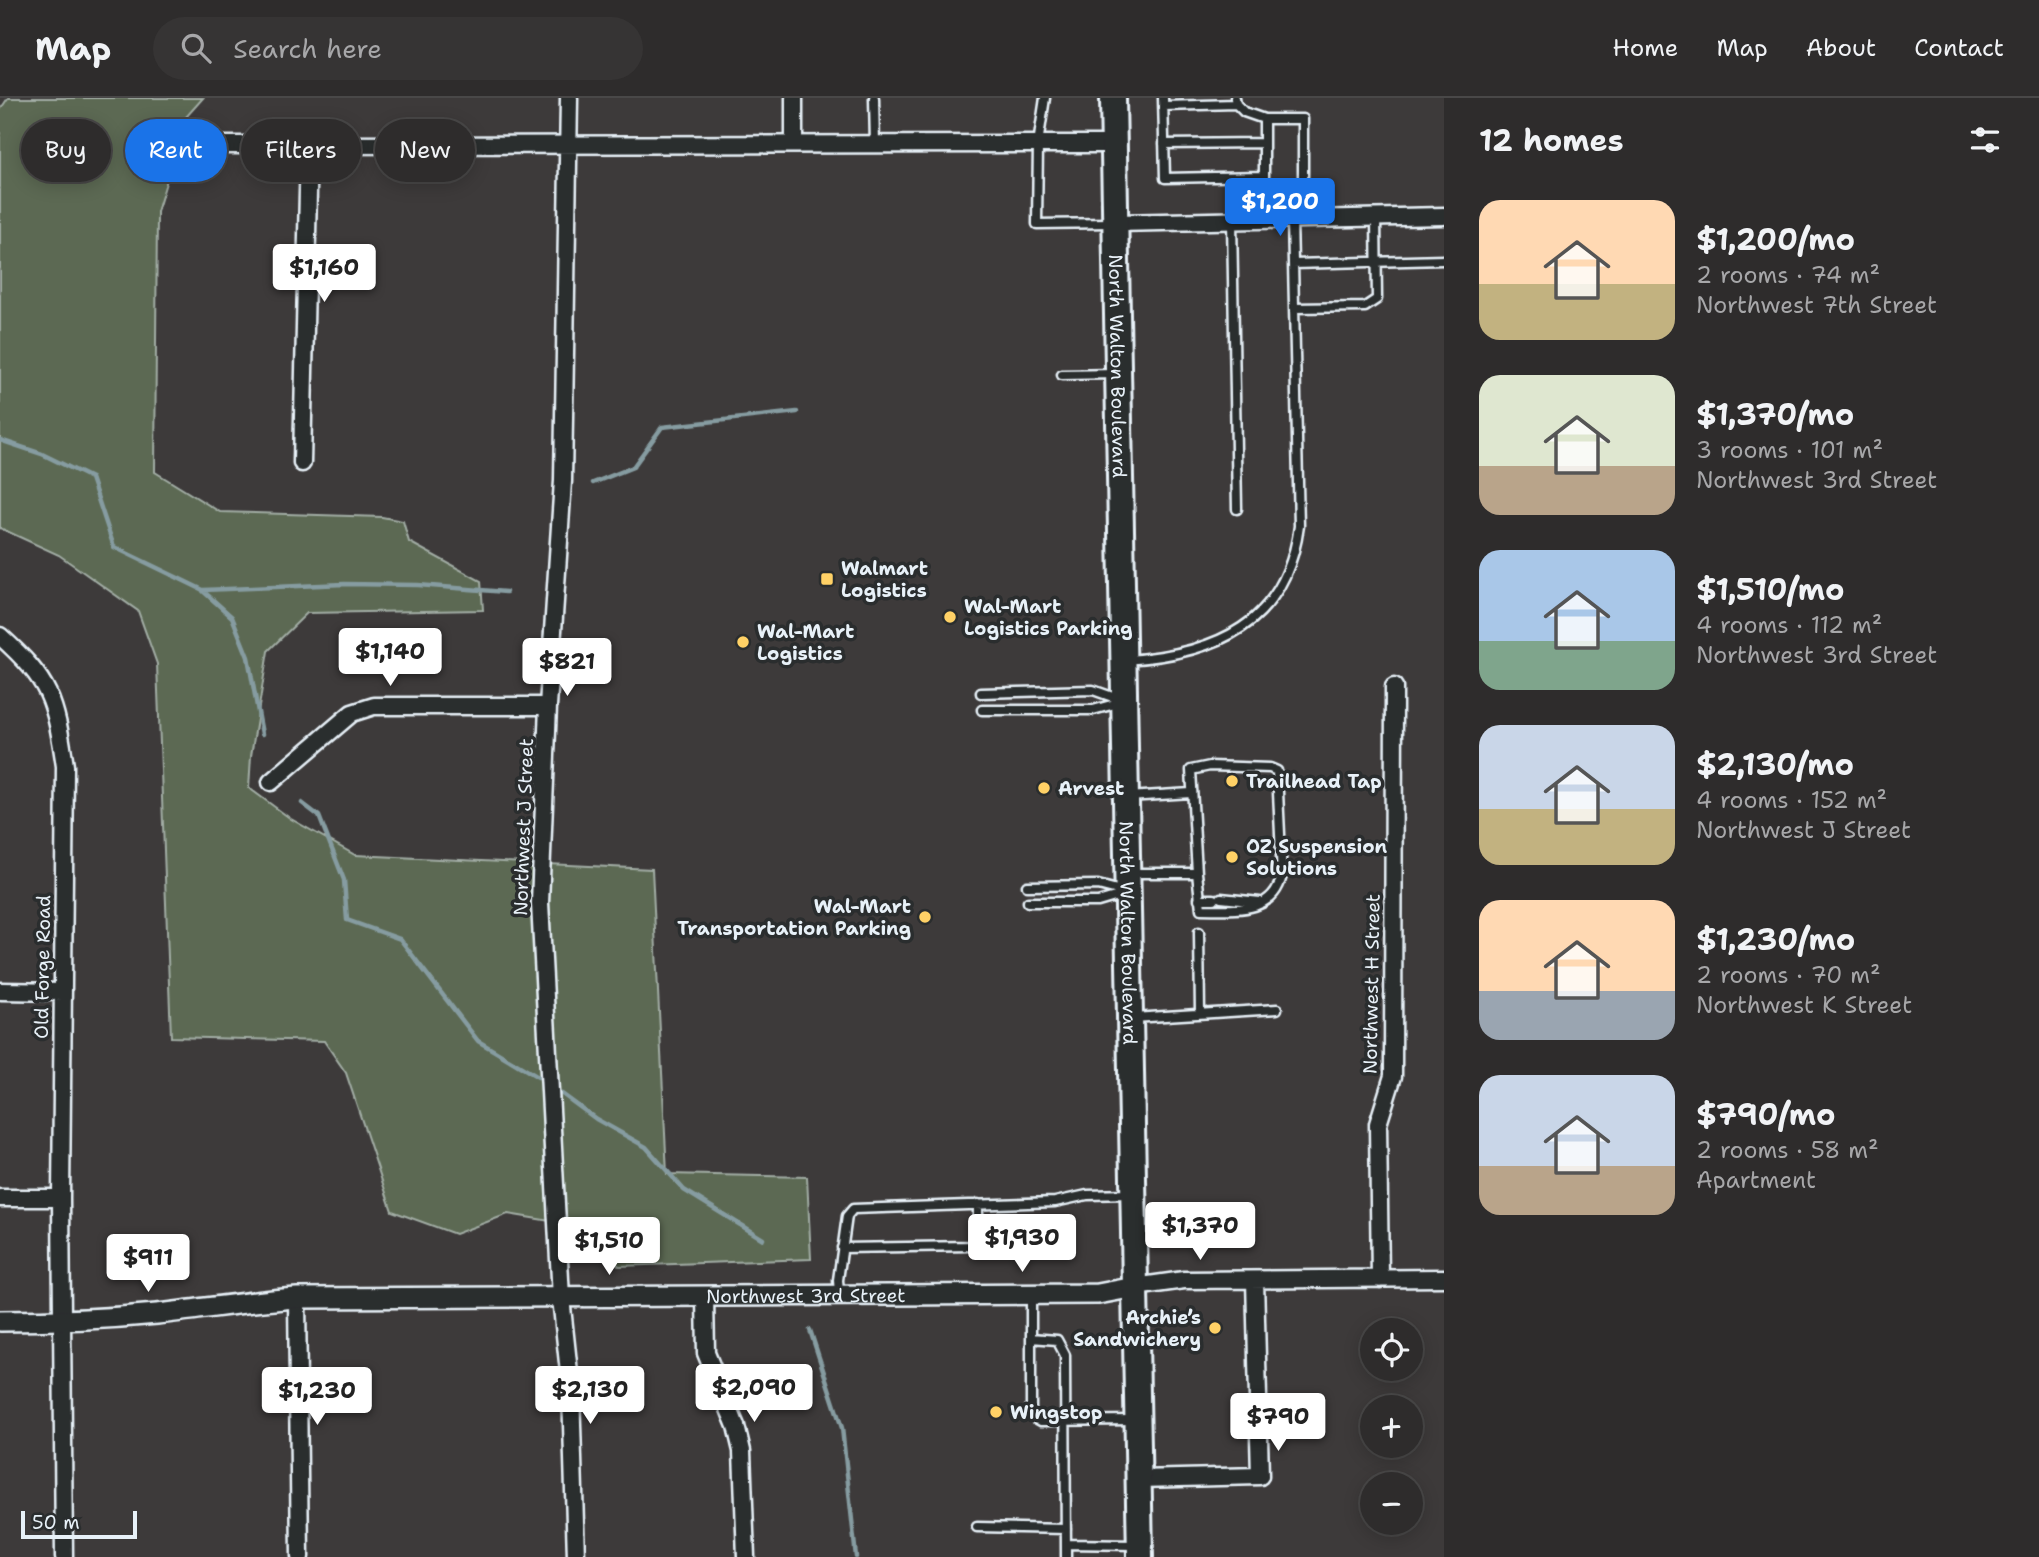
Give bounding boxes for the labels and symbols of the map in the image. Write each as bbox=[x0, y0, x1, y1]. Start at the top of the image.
pin: $1,200 bbox=[1223, 178, 1337, 238]
pin: $1,160 bbox=[267, 244, 381, 304]
street label: North Walton Boulevard bbox=[1103, 254, 1132, 478]
place label: Walmart Logistics bbox=[841, 556, 928, 603]
marker: Walmart Logistics bbox=[819, 571, 835, 587]
place label: Wal-Mart Logistics Parking bbox=[964, 594, 1133, 641]
marker: Wal-Mart Logistics Parking bbox=[942, 609, 958, 625]
place label: Wal-Mart Logistics bbox=[757, 619, 854, 666]
pin: $1,140 bbox=[333, 628, 447, 688]
marker: Wal-Mart Logistics bbox=[735, 634, 751, 650]
pin: $821 bbox=[526, 638, 608, 698]
street label: Northwest J Street bbox=[508, 738, 539, 916]
place label: Trailhead Tap bbox=[1246, 769, 1382, 794]
marker: Trailhead Tap bbox=[1224, 773, 1240, 789]
place label: Arvest bbox=[1058, 776, 1124, 801]
marker: Arvest bbox=[1036, 780, 1052, 796]
street label: North Walton Boulevard bbox=[1113, 821, 1143, 1045]
place label: OZ Suspension Solutions bbox=[1246, 834, 1387, 881]
marker: OZ Suspension Solutions bbox=[1224, 849, 1240, 865]
place label: Wal-Mart Transportation Parking bbox=[677, 894, 911, 941]
street label: Northwest H Street bbox=[1357, 894, 1386, 1074]
street label: Old Forge Road bbox=[29, 895, 56, 1039]
marker: Wal-Mart Transportation Parking bbox=[917, 909, 933, 925]
pin: $1,370 bbox=[1143, 1202, 1257, 1262]
pin: $1,930 bbox=[965, 1214, 1079, 1274]
pin: $1,510 bbox=[552, 1218, 666, 1277]
pin: $911 bbox=[107, 1234, 189, 1294]
street label: Northwest 3rd Street bbox=[706, 1283, 906, 1309]
place label: Archie’s Sandwichery bbox=[1073, 1305, 1201, 1352]
marker: Archie’s Sandwichery bbox=[1207, 1320, 1223, 1336]
pin: $2,090 bbox=[697, 1364, 811, 1424]
pin: $2,130 bbox=[533, 1366, 647, 1426]
pin: $1,230 bbox=[260, 1368, 374, 1427]
pin: $790 bbox=[1237, 1394, 1319, 1453]
place label: Wingstop bbox=[1010, 1400, 1102, 1425]
marker: Wingstop bbox=[988, 1404, 1004, 1420]
scale bar bbox=[21, 1508, 136, 1540]

